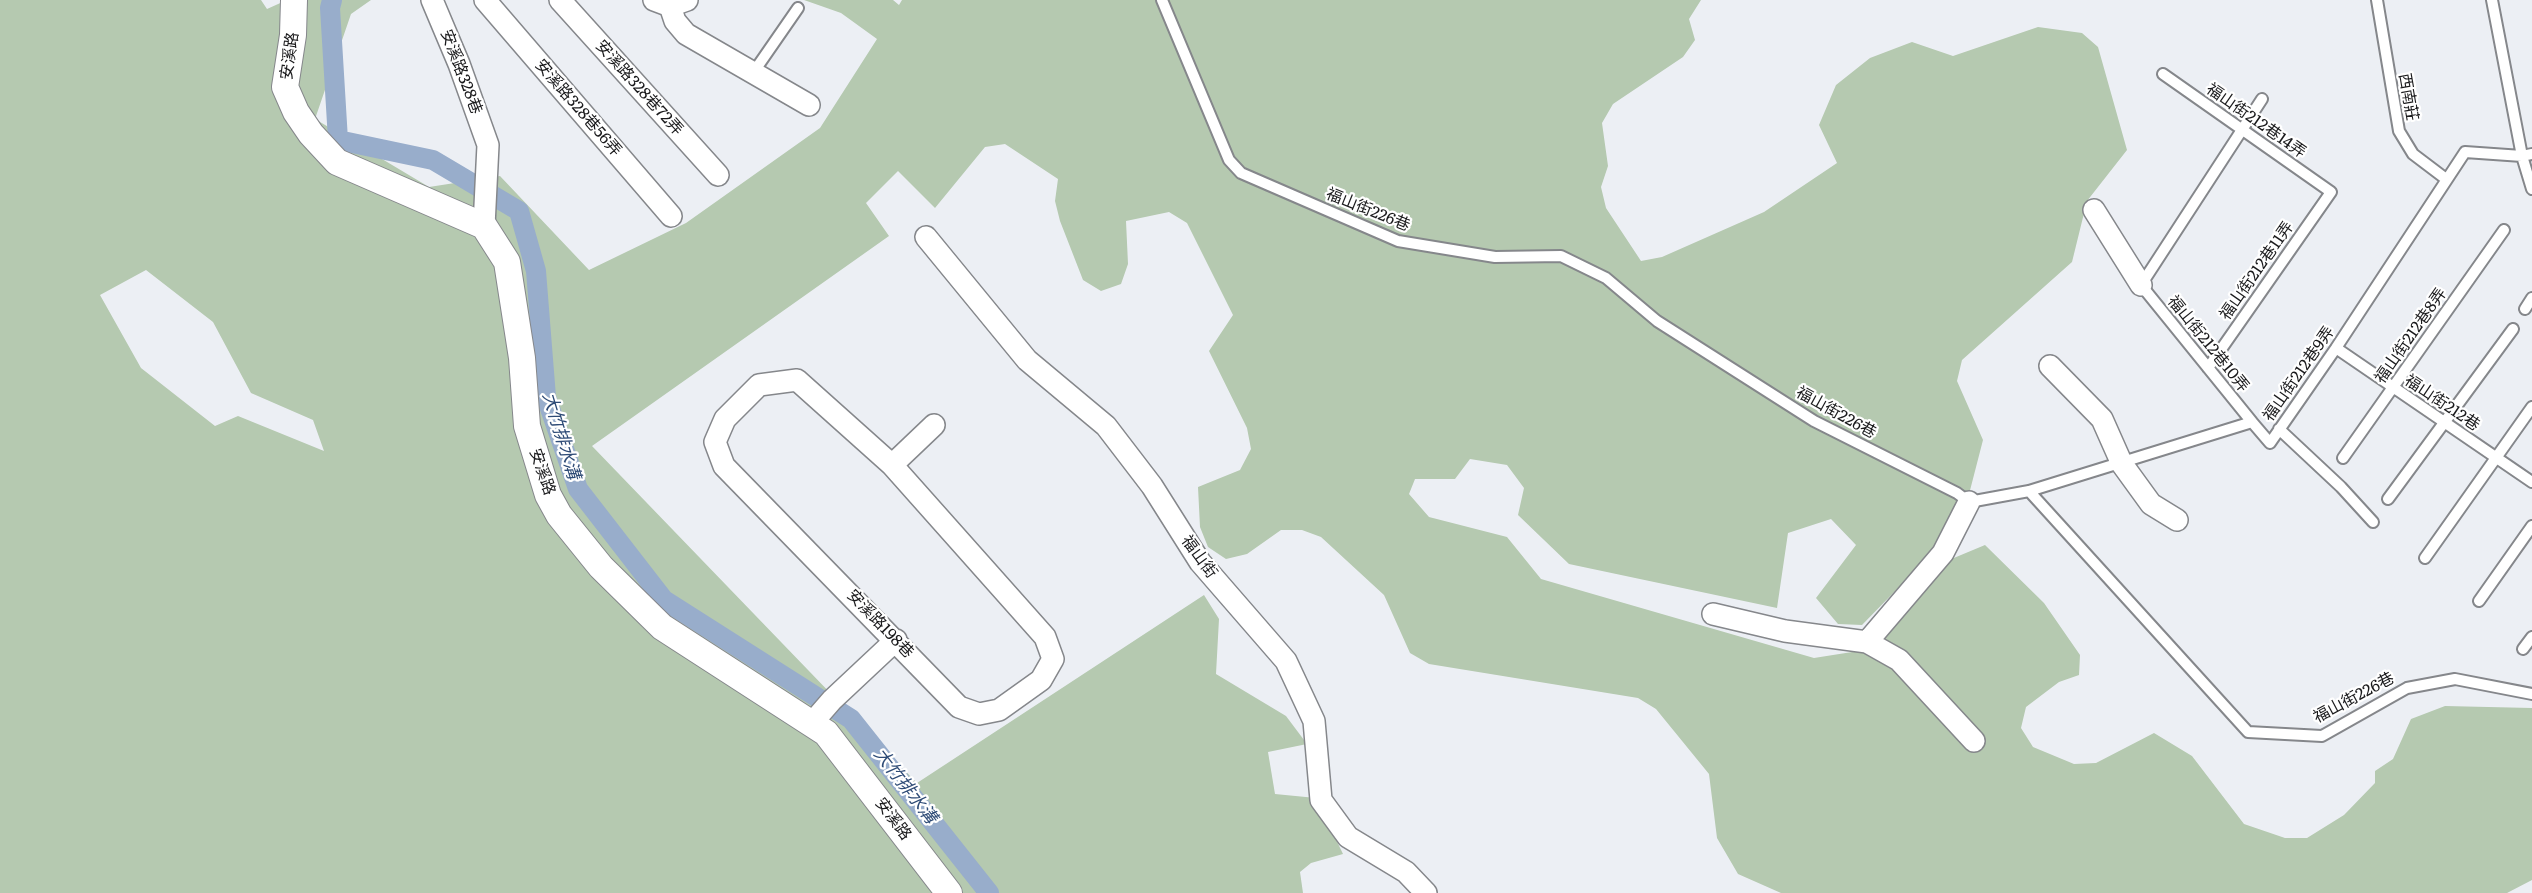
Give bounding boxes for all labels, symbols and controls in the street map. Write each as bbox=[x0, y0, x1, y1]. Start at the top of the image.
street label: 安溪路328巷 bbox=[436, 27, 486, 117]
street label: 安溪路 bbox=[277, 31, 303, 81]
street label: 安溪路328巷72弄 bbox=[591, 36, 687, 140]
street label: 安溪路328巷56弄 bbox=[531, 56, 625, 160]
street label: 西南莊 bbox=[2394, 72, 2422, 122]
street label: 福山街212巷14弄 bbox=[2202, 79, 2310, 163]
street label: 福山街226巷 bbox=[1323, 184, 1413, 236]
street label: 福山街212巷11弄 bbox=[2216, 218, 2298, 324]
street label: 福山街212巷8弄 bbox=[2371, 285, 2451, 387]
street label: 福山街212巷10弄 bbox=[2163, 292, 2253, 396]
street label: 福山街212巷9弄 bbox=[2259, 323, 2339, 425]
street label: 福山街212巷 bbox=[2401, 371, 2483, 435]
street label: 福山街226巷 bbox=[1793, 383, 1879, 443]
water label: 大竹排水溝 bbox=[538, 390, 584, 482]
street label: 安溪路 bbox=[525, 446, 559, 498]
street label: 福山街 bbox=[1177, 532, 1221, 582]
street label: 安溪路198巷 bbox=[843, 586, 917, 662]
street label: 福山街226巷 bbox=[2310, 669, 2398, 727]
water label: 大竹排水溝 bbox=[869, 744, 941, 828]
street label: 安溪路 bbox=[871, 794, 915, 844]

